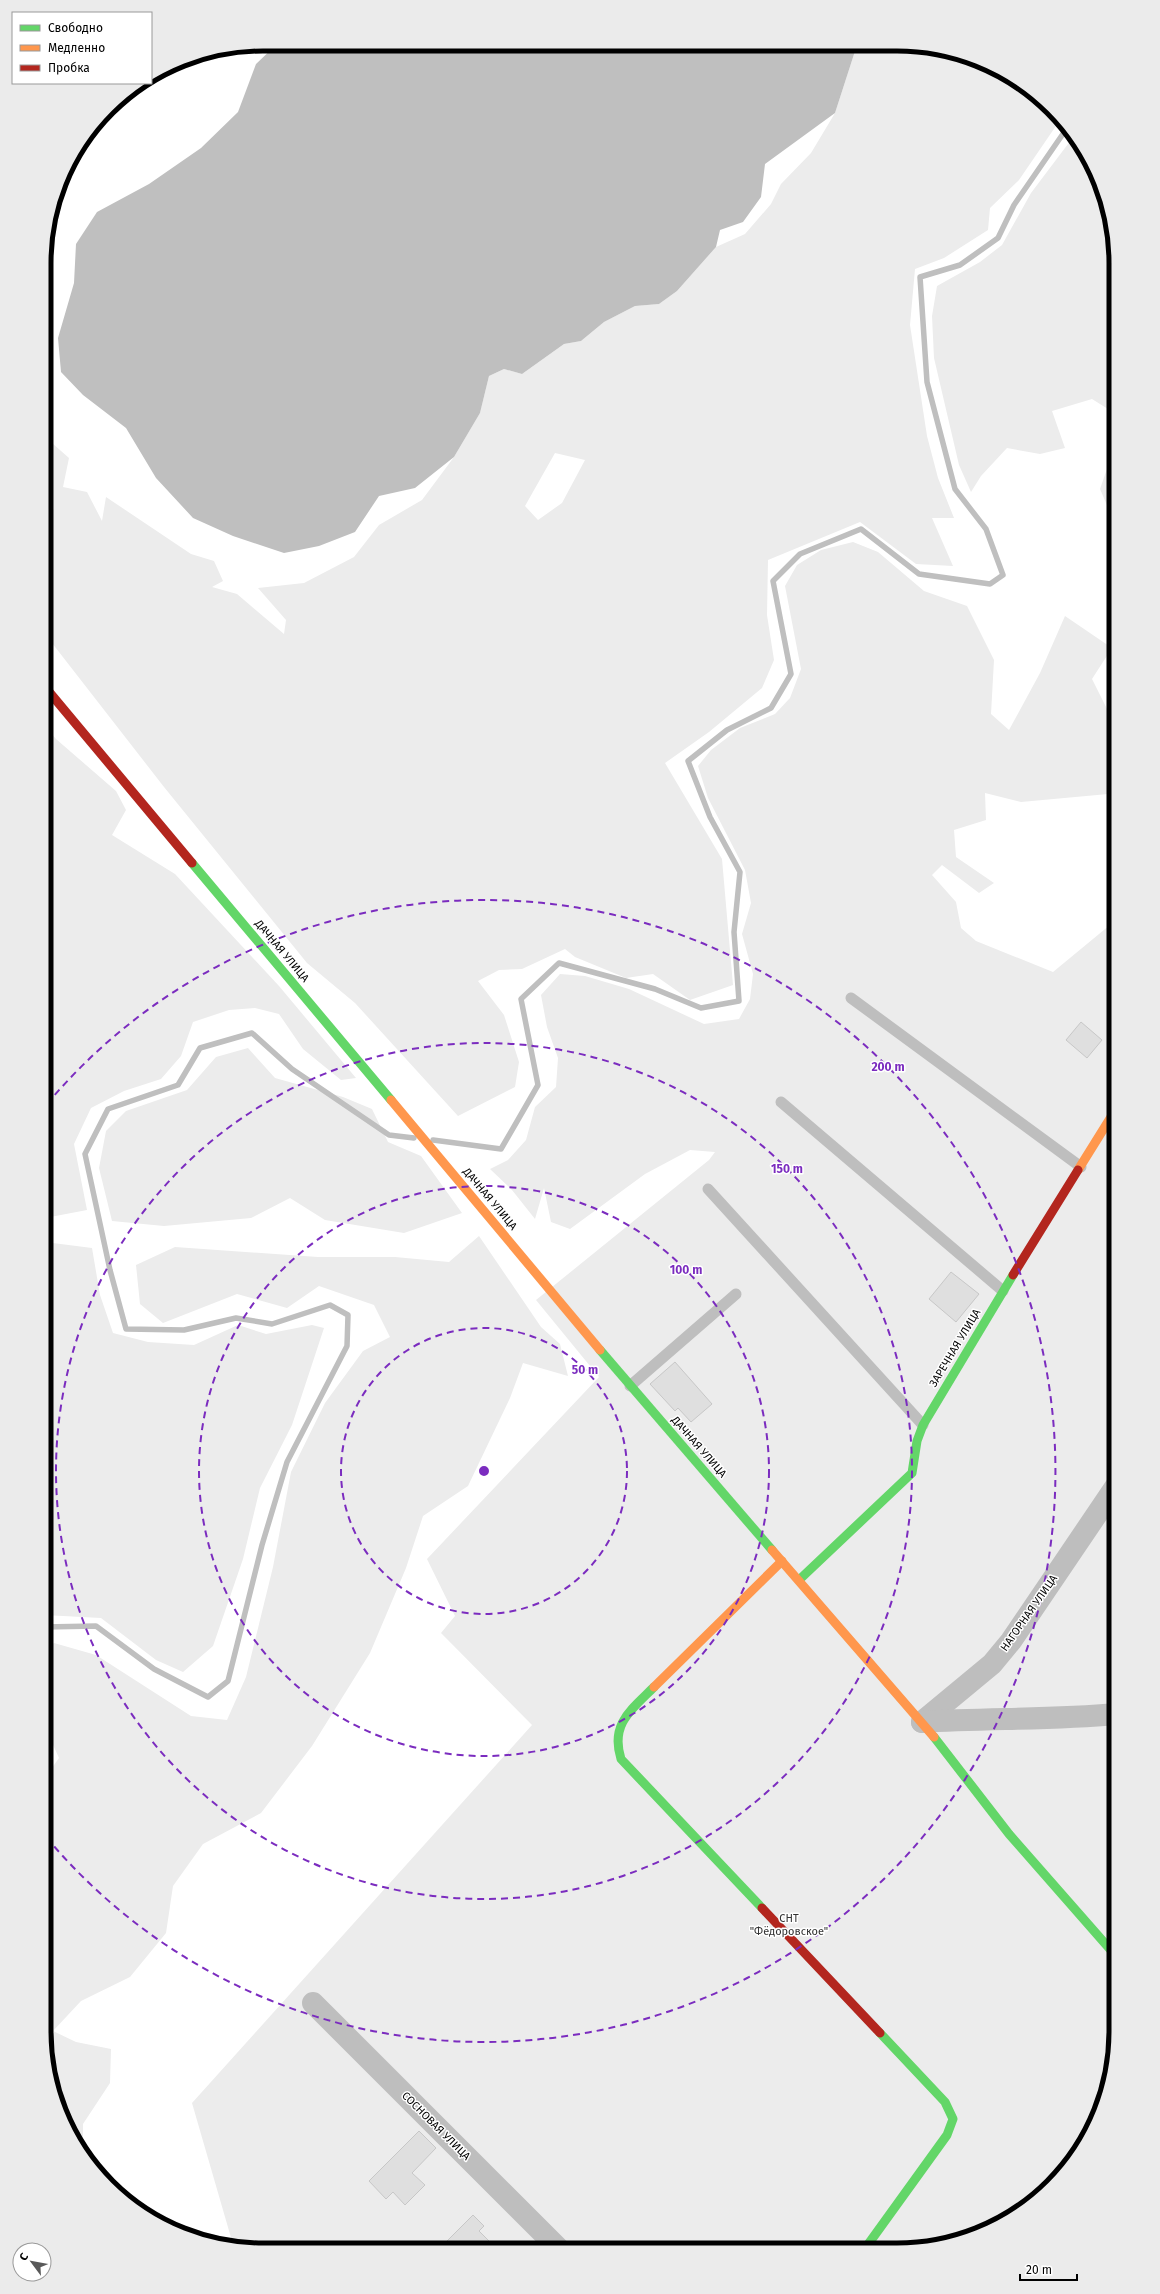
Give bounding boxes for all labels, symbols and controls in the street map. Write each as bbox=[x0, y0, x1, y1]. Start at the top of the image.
legend bbox=[12, 12, 152, 84]
text: Свободно bbox=[48, 21, 103, 35]
text: Медленно bbox=[48, 41, 105, 55]
text: Пробка bbox=[48, 61, 90, 75]
street label: ДАЧНАЯ УЛИЦА bbox=[252, 917, 312, 985]
text: 200 m bbox=[871, 1060, 905, 1074]
text: 150 m bbox=[771, 1162, 803, 1176]
street label: ДАЧНАЯ УЛИЦА bbox=[460, 1165, 520, 1233]
text: 100 m bbox=[670, 1263, 702, 1277]
street label: ЗАРЕЧНАЯ УЛИЦА bbox=[927, 1306, 984, 1389]
text: 50 m bbox=[572, 1363, 598, 1377]
street label: ДАЧНАЯ УЛИЦА bbox=[668, 1413, 730, 1481]
centre of rings bbox=[477, 1464, 491, 1478]
street label: НАГОРНАЯ УЛИЦА bbox=[998, 1572, 1061, 1654]
park label: СНТ "Фёдоровское" bbox=[750, 1912, 828, 1938]
street label: СОСНОВАЯ УЛИЦА bbox=[399, 2089, 473, 2163]
north arrow bbox=[12, 2242, 52, 2282]
text: С bbox=[17, 2250, 31, 2263]
scale bar bbox=[1020, 2256, 1077, 2282]
text: 20 m bbox=[1026, 2263, 1052, 2277]

